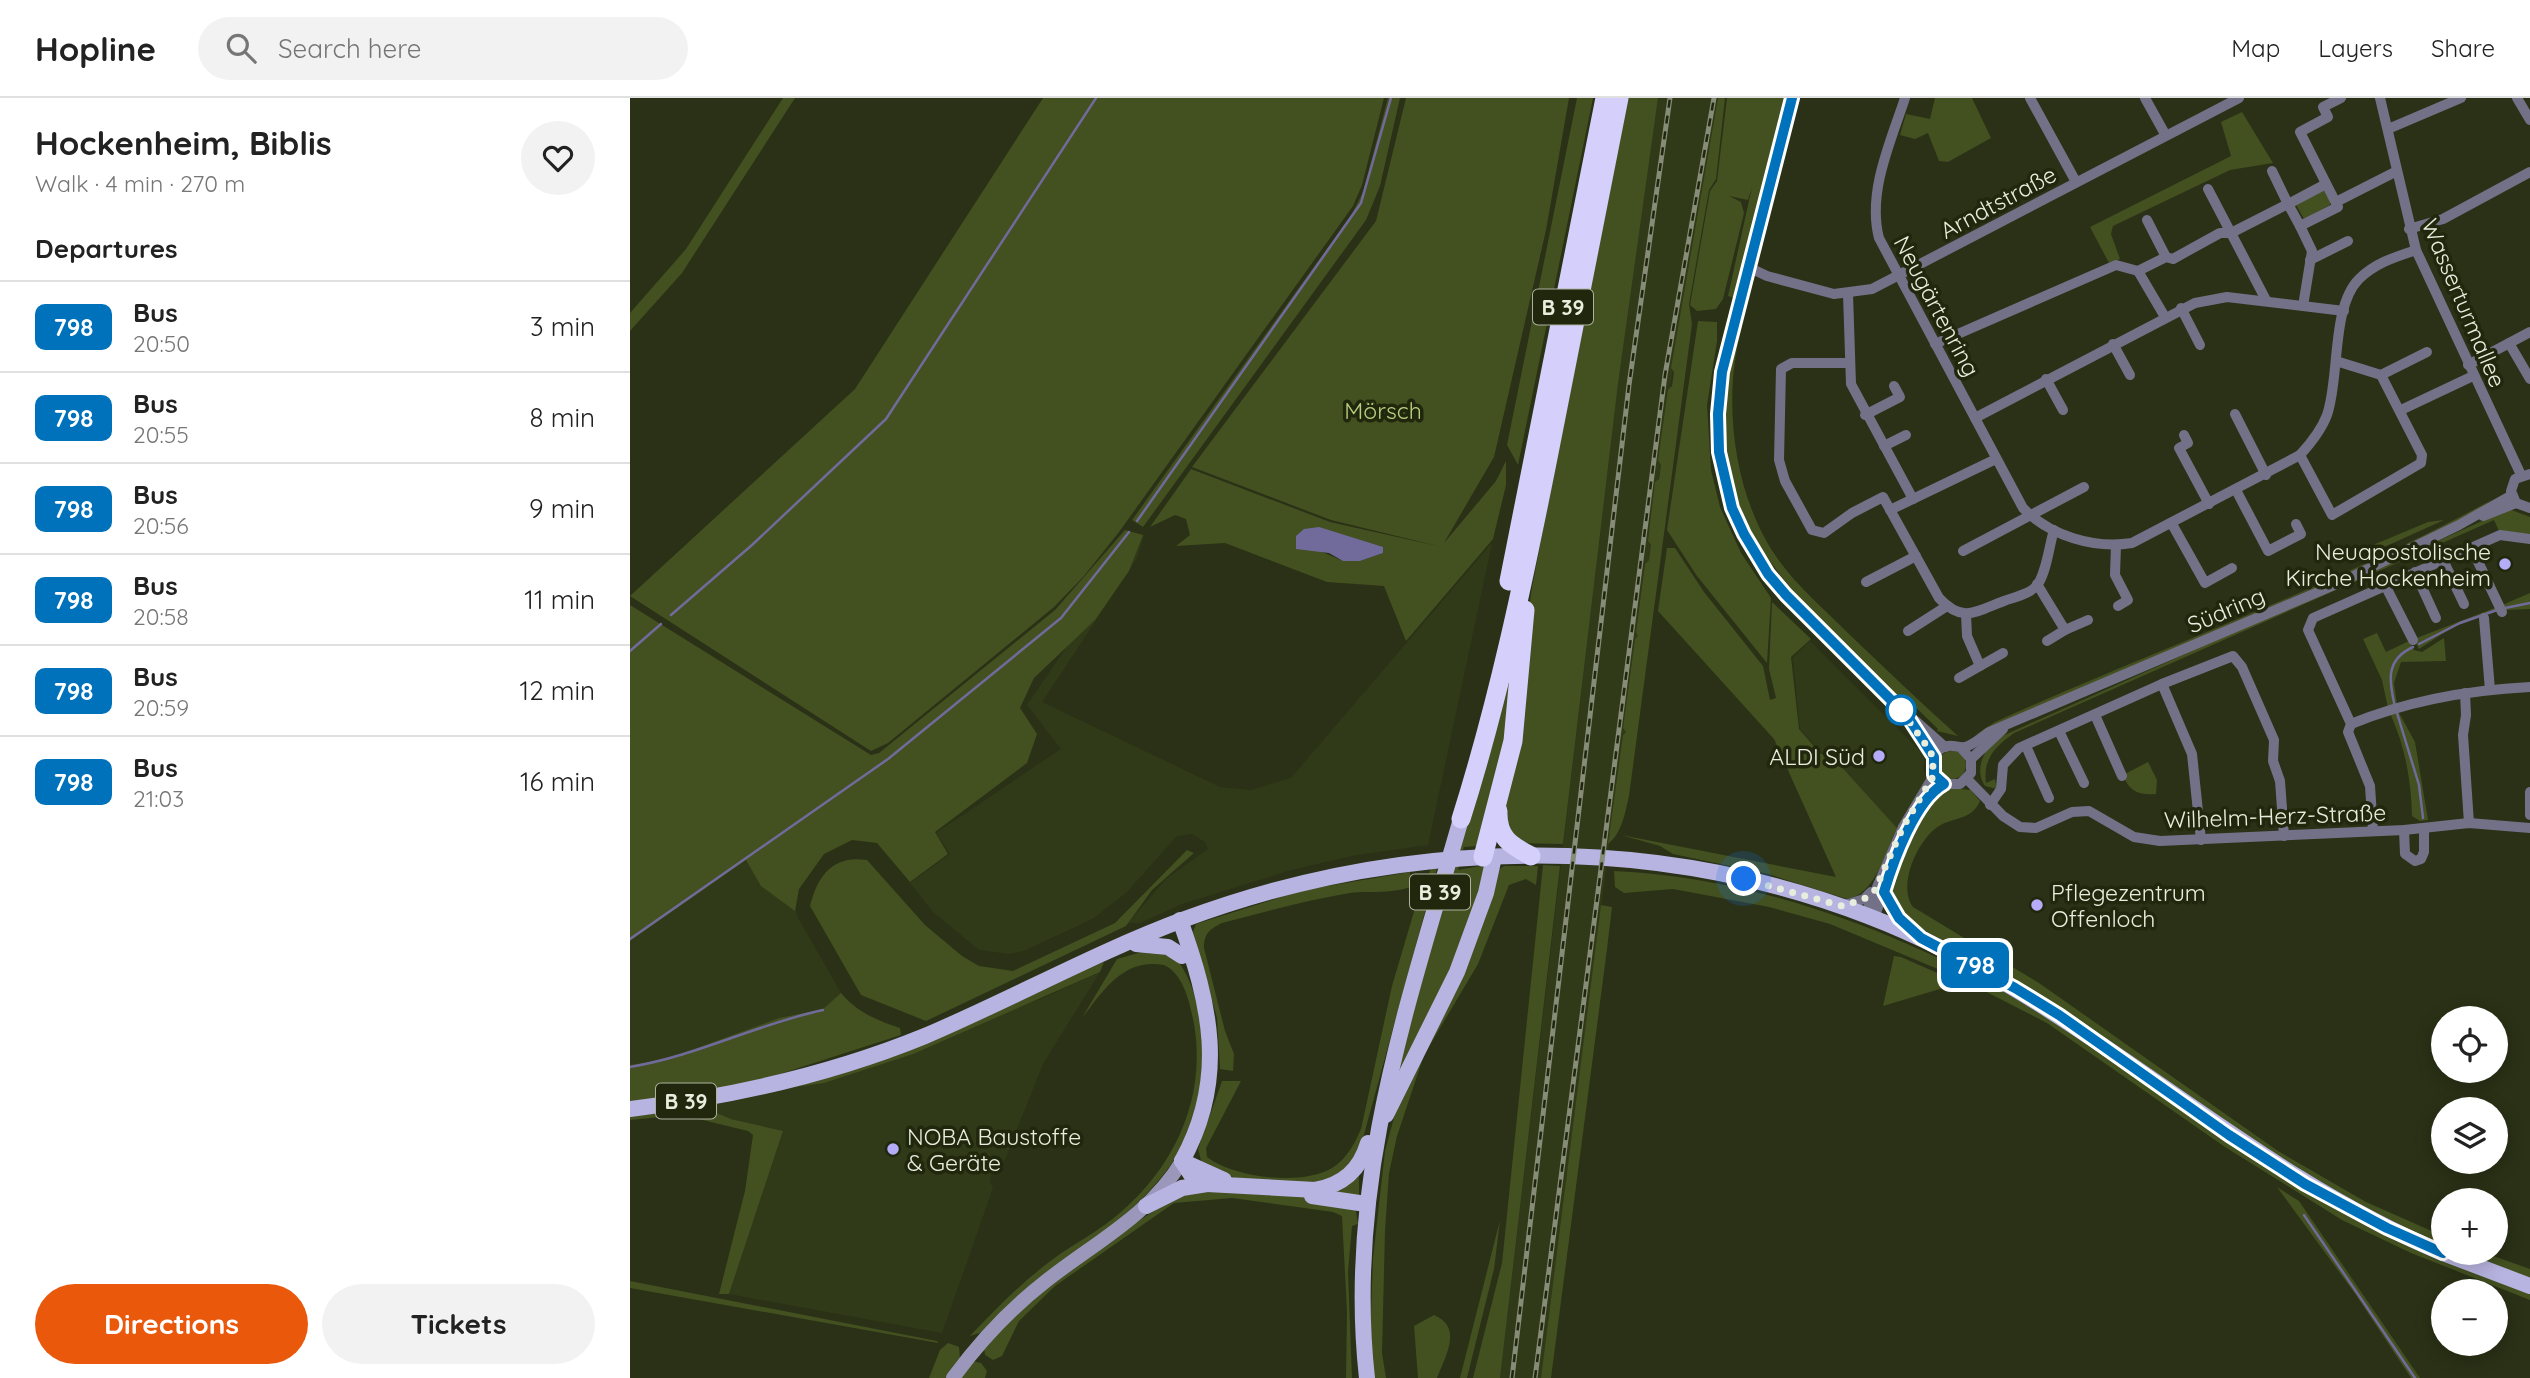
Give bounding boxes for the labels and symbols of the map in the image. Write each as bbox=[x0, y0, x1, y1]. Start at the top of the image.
street label: Arndtstraße bbox=[1935, 159, 2061, 245]
street label: Wasserturmallee bbox=[2415, 214, 2513, 392]
street label: Neugärtenring bbox=[1888, 231, 1986, 381]
road number: B 39 bbox=[1533, 290, 1593, 325]
park label: Mörsch bbox=[1344, 396, 1422, 425]
place label: Neuapostolische Kirche Hockenheim bbox=[2286, 537, 2491, 592]
marker: Neuapostolische Kirche Hockenheim bbox=[2497, 556, 2513, 572]
street label: Südring bbox=[2183, 581, 2269, 639]
unlabelled marker bbox=[1886, 695, 1916, 725]
place label: ALDI Süd bbox=[1769, 742, 1865, 771]
marker: ALDI Süd bbox=[1871, 748, 1887, 764]
street label: Wilhelm-Herz-Straße bbox=[2163, 798, 2387, 834]
your location bbox=[1726, 861, 1761, 896]
road number: B 39 bbox=[1410, 874, 1470, 910]
place label: Pflegezentrum Offenloch bbox=[2051, 878, 2206, 933]
marker: Pflegezentrum Offenloch bbox=[2029, 897, 2045, 913]
line badge: 798 bbox=[1935, 942, 2015, 988]
road number: B 39 bbox=[656, 1084, 716, 1118]
place label: NOBA Baustoffe & Geräte bbox=[907, 1122, 1081, 1177]
marker: NOBA Baustoffe & Geräte bbox=[885, 1141, 901, 1157]

